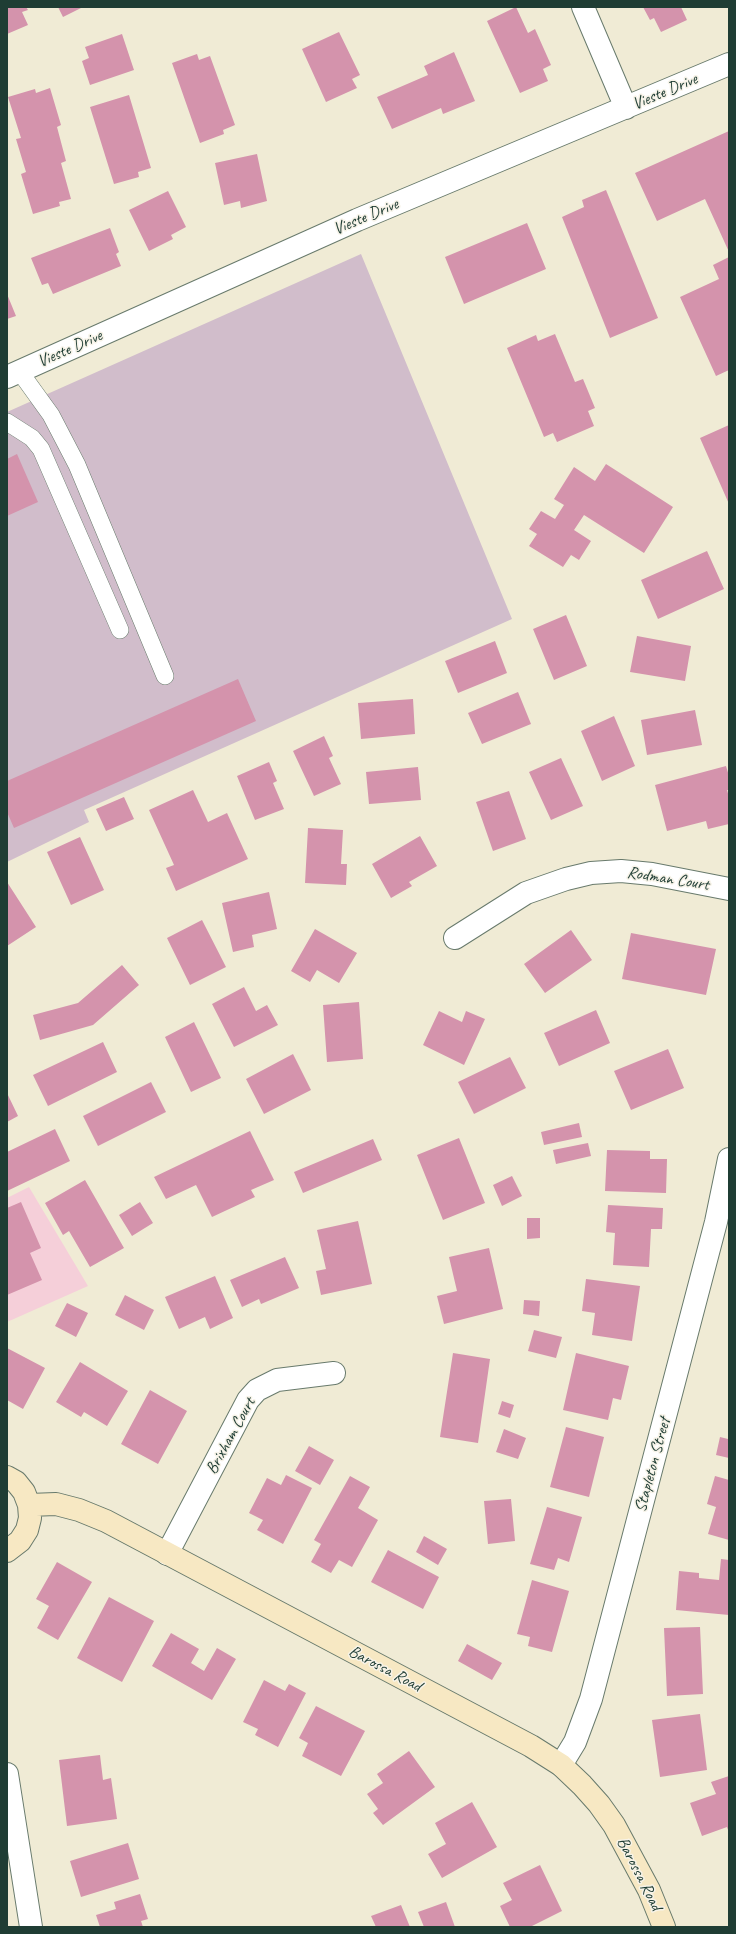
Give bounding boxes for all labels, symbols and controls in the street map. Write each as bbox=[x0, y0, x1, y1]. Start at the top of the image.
street label: Vieste Drive bbox=[629, 69, 701, 115]
street label: Vieste Drive bbox=[330, 194, 402, 240]
street label: Vieste Drive bbox=[35, 326, 105, 372]
street label: Rodman Court bbox=[626, 862, 710, 896]
street label: Brixham Court bbox=[202, 1394, 260, 1478]
street label: Stapleton Street bbox=[631, 1416, 675, 1514]
street label: Barossa Road bbox=[345, 1641, 425, 1697]
street label: Barossa Road bbox=[612, 1834, 666, 1914]

